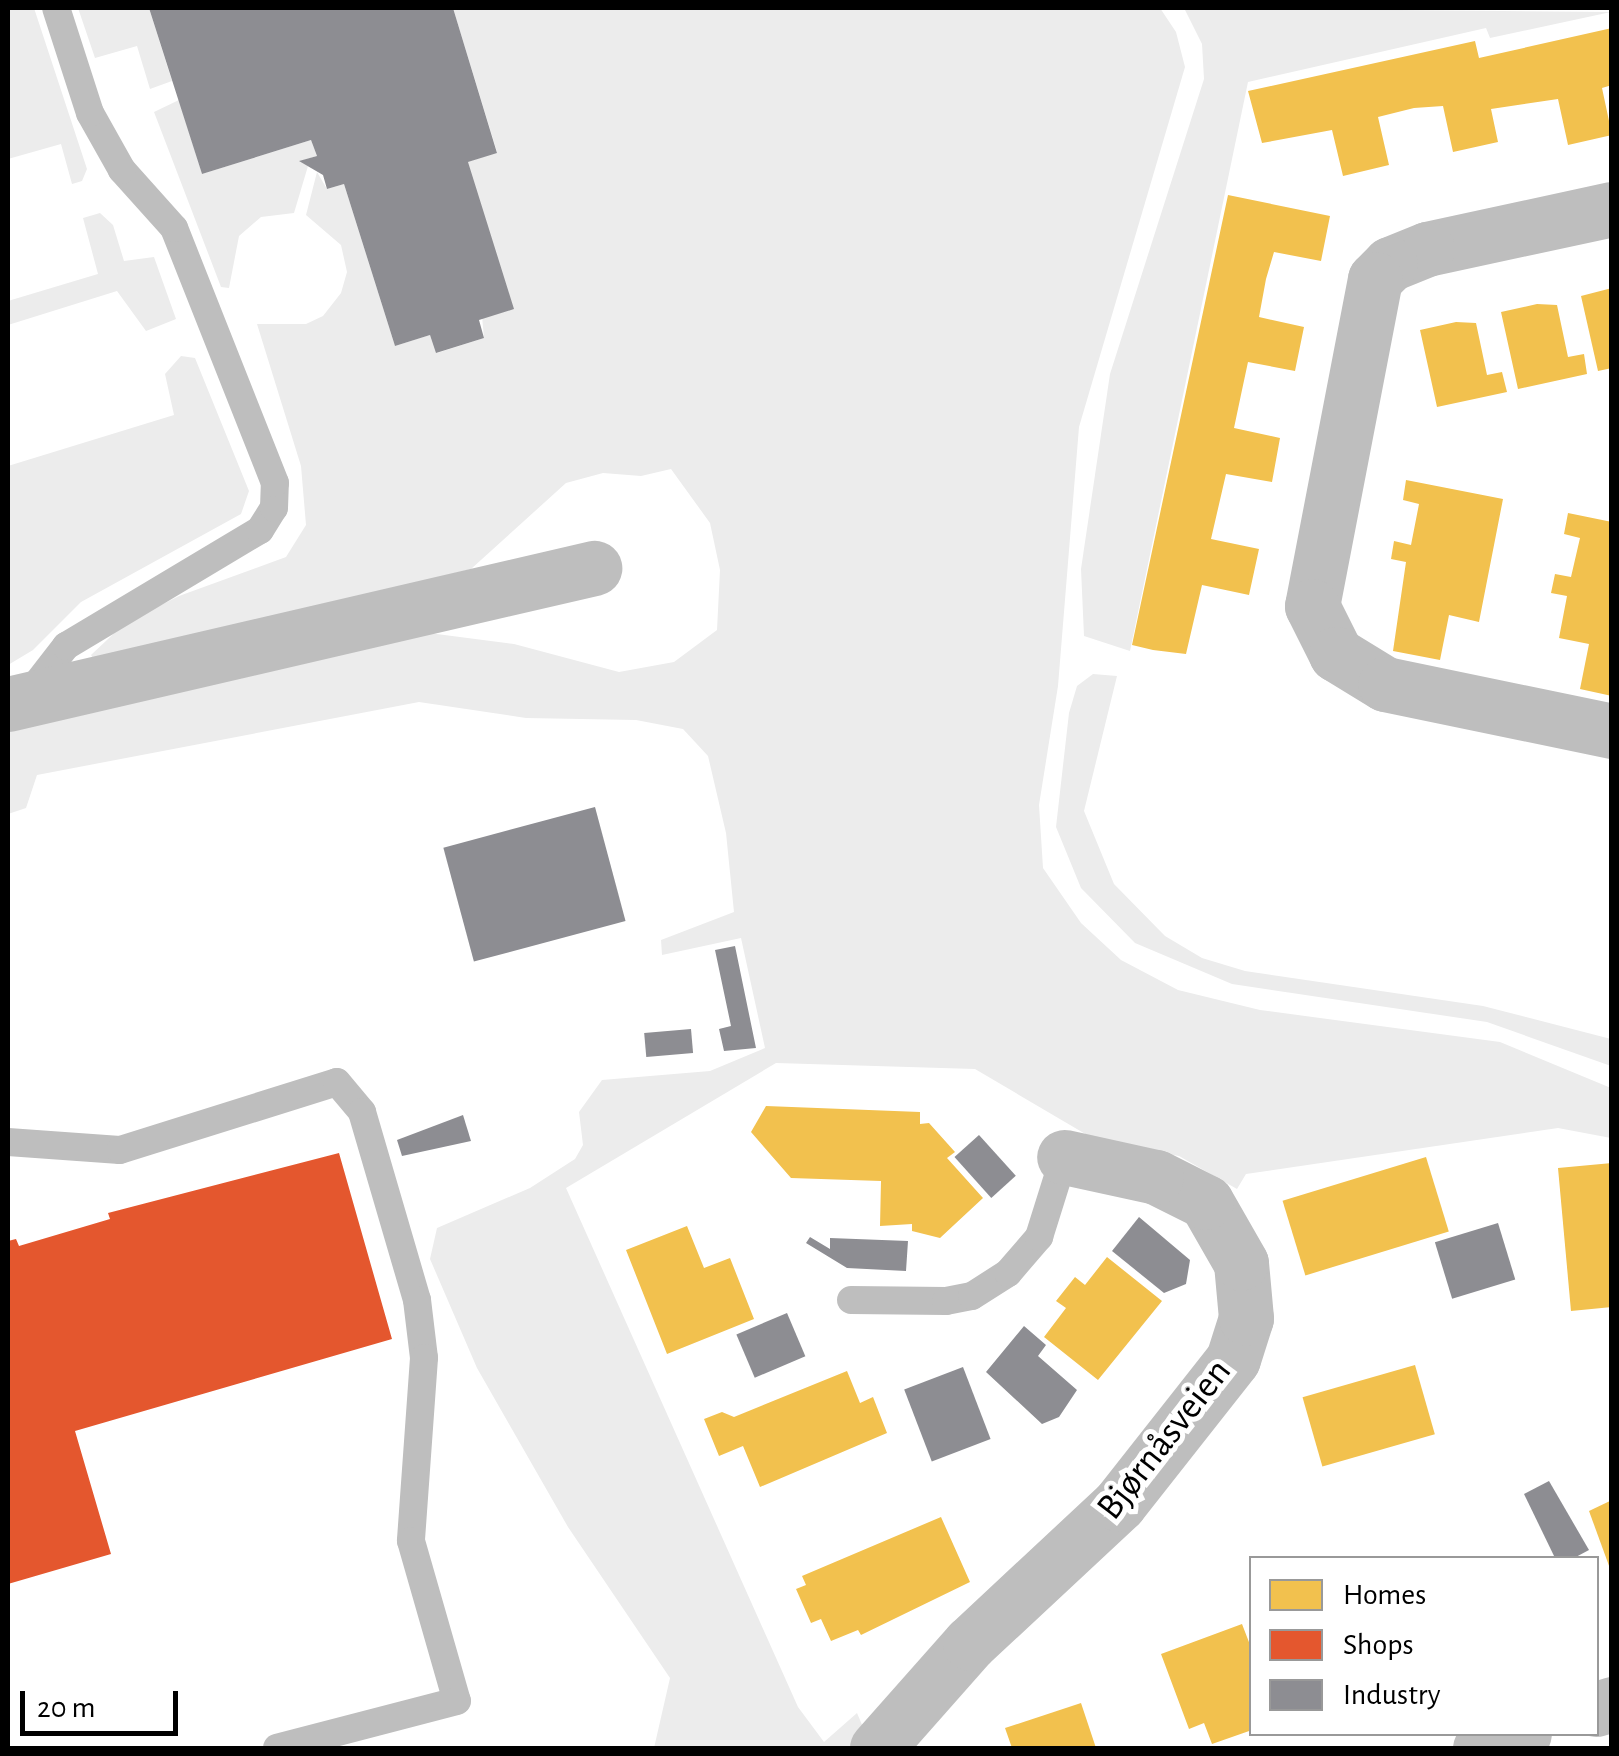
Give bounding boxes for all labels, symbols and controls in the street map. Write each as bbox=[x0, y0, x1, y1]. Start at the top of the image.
street label: Bjørnåsveien bbox=[1088, 1350, 1242, 1530]
legend bbox=[1249, 1556, 1599, 1736]
text: Homes bbox=[1343, 1580, 1426, 1610]
text: Shops bbox=[1343, 1630, 1414, 1660]
scale bar bbox=[25, 1671, 182, 1733]
text: Industry bbox=[1343, 1680, 1441, 1710]
text: 20 m bbox=[37, 1693, 95, 1723]

